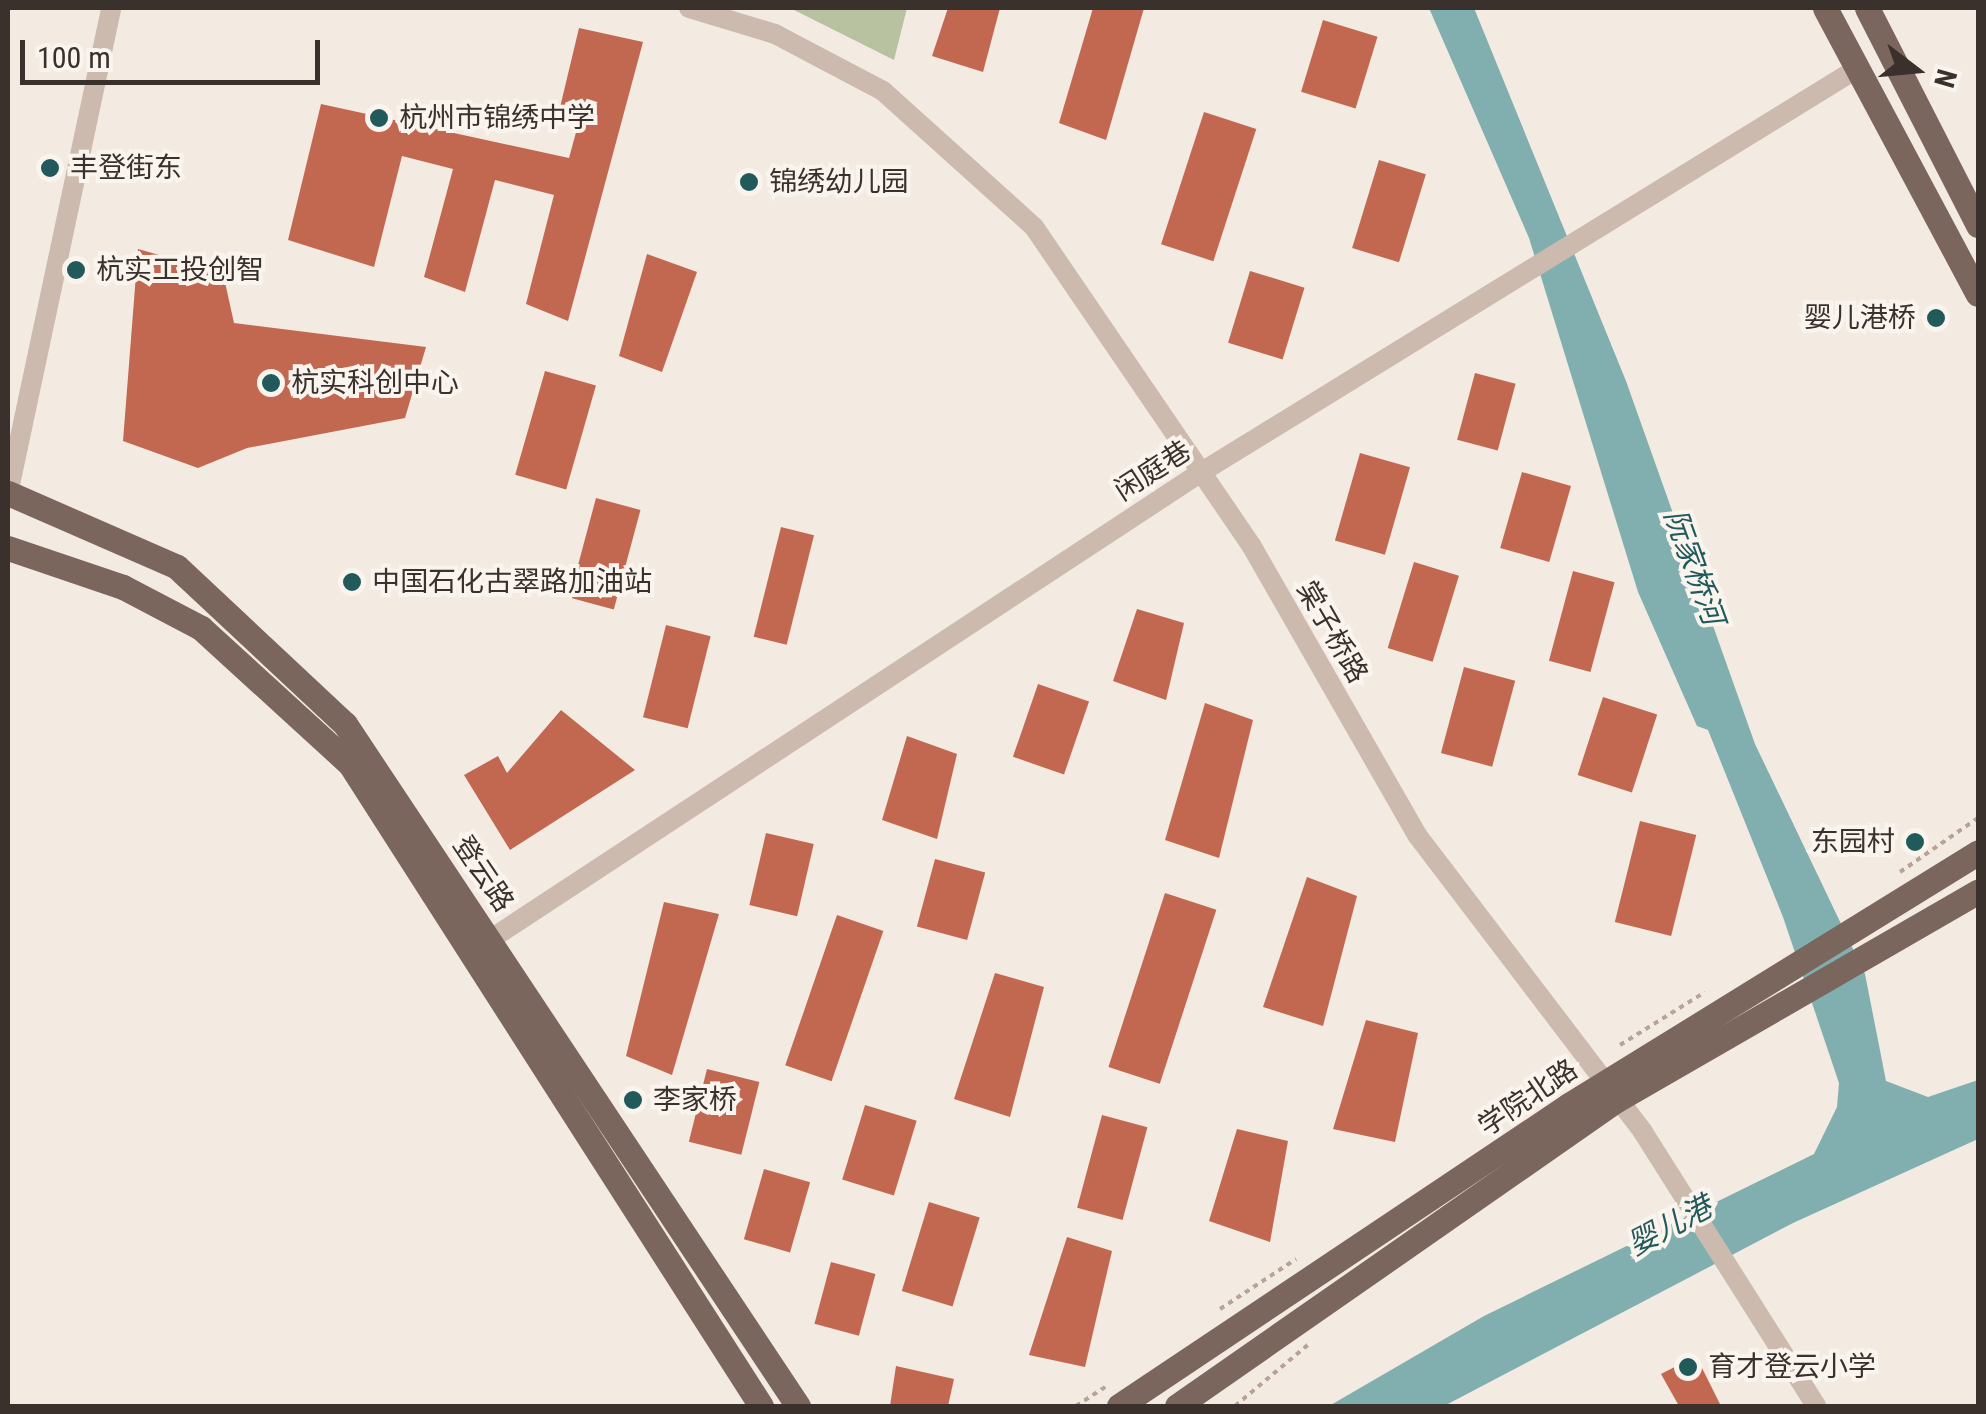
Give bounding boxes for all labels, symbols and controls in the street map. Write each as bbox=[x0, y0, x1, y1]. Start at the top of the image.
scale bar bbox=[25, 20, 325, 82]
north arrow bbox=[1866, 20, 1966, 120]
text: 100 m bbox=[37, 40, 111, 75]
text: N bbox=[1927, 66, 1964, 91]
place label: 杭州市锦绣中学 bbox=[399, 101, 595, 135]
marker: 杭州市锦绣中学 bbox=[368, 107, 390, 129]
place label: 丰登街东 bbox=[70, 151, 182, 185]
marker: 丰登街东 bbox=[39, 157, 61, 179]
place label: 锦绣幼儿园 bbox=[769, 165, 909, 199]
marker: 锦绣幼儿园 bbox=[738, 171, 760, 193]
place label: 杭实工投创智 bbox=[96, 253, 264, 287]
marker: 杭实工投创智 bbox=[65, 259, 87, 281]
place label: 婴儿港桥 bbox=[1804, 301, 1916, 335]
marker: 婴儿港桥 bbox=[1925, 307, 1947, 329]
place label: 杭实科创中心 bbox=[291, 366, 459, 400]
marker: 杭实科创中心 bbox=[260, 372, 282, 394]
street label: 闲庭巷 bbox=[1109, 434, 1197, 508]
water label: 阮家桥河 bbox=[1657, 504, 1731, 630]
place label: 中国石化古翠路加油站 bbox=[372, 565, 652, 599]
marker: 中国石化古翠路加油站 bbox=[341, 571, 363, 593]
street label: 棠子桥路 bbox=[1289, 575, 1375, 689]
place label: 东园村 bbox=[1811, 825, 1895, 859]
street label: 登云路 bbox=[446, 830, 520, 918]
marker: 东园村 bbox=[1904, 831, 1926, 853]
street label: 学院北路 bbox=[1472, 1053, 1584, 1143]
place label: 李家桥 bbox=[653, 1083, 737, 1117]
marker: 李家桥 bbox=[622, 1089, 644, 1111]
water label: 婴儿港 bbox=[1622, 1189, 1718, 1263]
place label: 育才登云小学 bbox=[1708, 1350, 1876, 1384]
marker: 育才登云小学 bbox=[1677, 1356, 1699, 1378]

